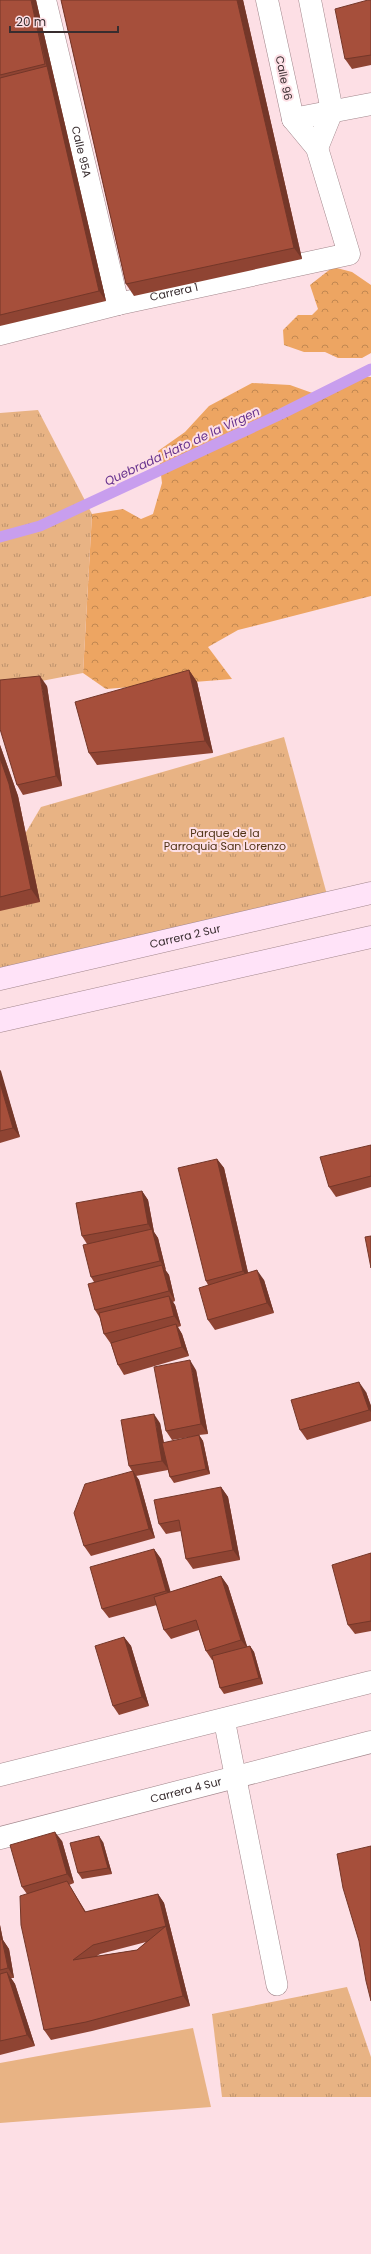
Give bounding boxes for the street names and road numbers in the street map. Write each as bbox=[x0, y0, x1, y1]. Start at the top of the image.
street label: Calle 96 bbox=[271, 54, 297, 102]
street label: Calle 95A bbox=[68, 124, 95, 180]
street label: Carrera 1 bbox=[148, 279, 200, 305]
street label: Carrera 2 Sur bbox=[148, 920, 222, 952]
street label: Carrera 4 Sur bbox=[149, 1773, 223, 1807]

